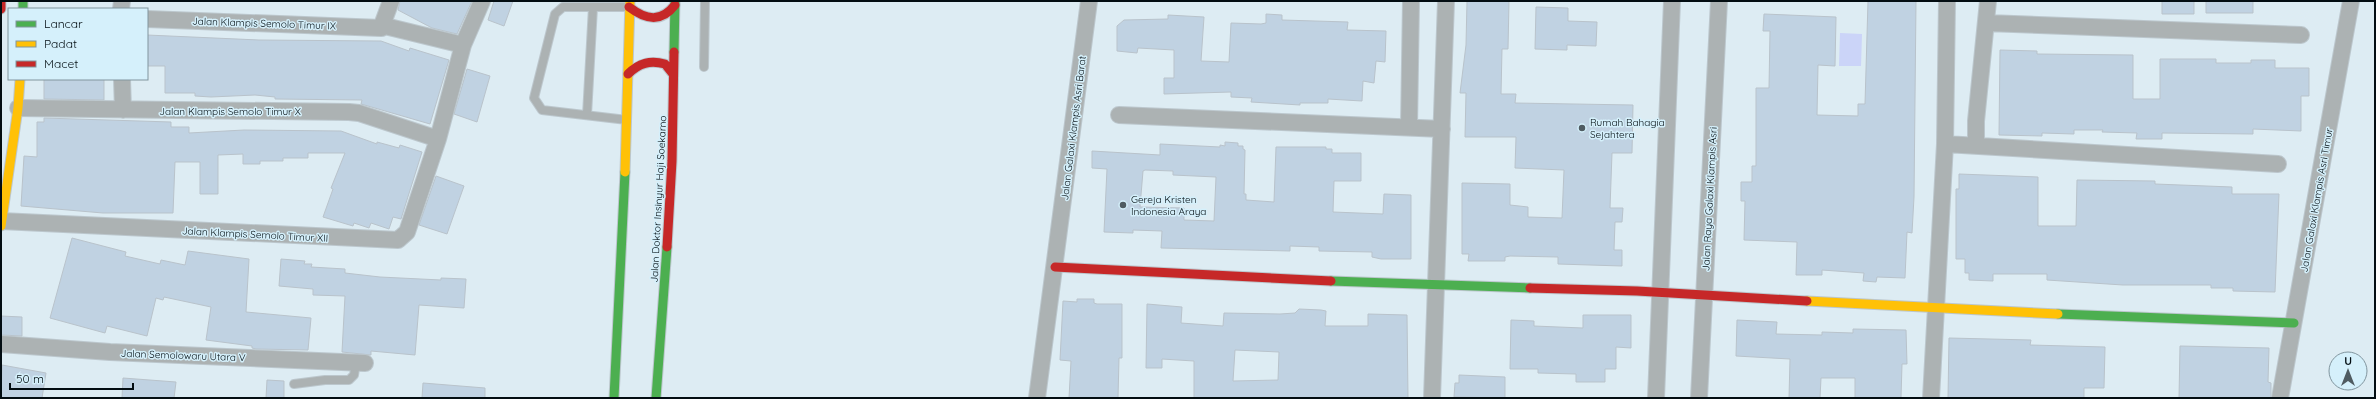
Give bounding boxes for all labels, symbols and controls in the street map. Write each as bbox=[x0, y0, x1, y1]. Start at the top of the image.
legend bbox=[8, 8, 148, 80]
street label: Jalan Klampis Semolo Timur IX bbox=[192, 14, 336, 33]
text: Lancar bbox=[44, 16, 83, 31]
text: Padat bbox=[44, 36, 77, 51]
street label: Jalan Galaxi Klampis Asri Barat bbox=[1058, 55, 1089, 201]
text: Macet bbox=[44, 56, 78, 71]
street label: Jalan Klampis Semolo Timur X bbox=[159, 105, 301, 118]
street label: Jalan Doktor Insinyur Haji Soekarno bbox=[648, 115, 669, 283]
place label: Rumah Bahagia Sejahtera bbox=[1590, 116, 1665, 141]
marker: Rumah Bahagia Sejahtera bbox=[1577, 123, 1587, 133]
street label: Jalan Raya Galaxi Klampis Asri bbox=[1699, 127, 1720, 271]
street label: Jalan Galaxi Klampis Asri Timur bbox=[2297, 127, 2336, 273]
place label: Gereja Kristen Indonesia Araya bbox=[1131, 193, 1206, 218]
marker: Gereja Kristen Indonesia Araya bbox=[1118, 200, 1128, 210]
street label: Jalan Klampis Semolo Timur XII bbox=[181, 224, 328, 245]
street label: Jalan Semolowaru Utara V bbox=[120, 347, 246, 364]
north arrow bbox=[2328, 351, 2368, 391]
text: U bbox=[2344, 354, 2352, 368]
scale bar bbox=[10, 365, 133, 391]
text: 50 m bbox=[16, 371, 44, 386]

